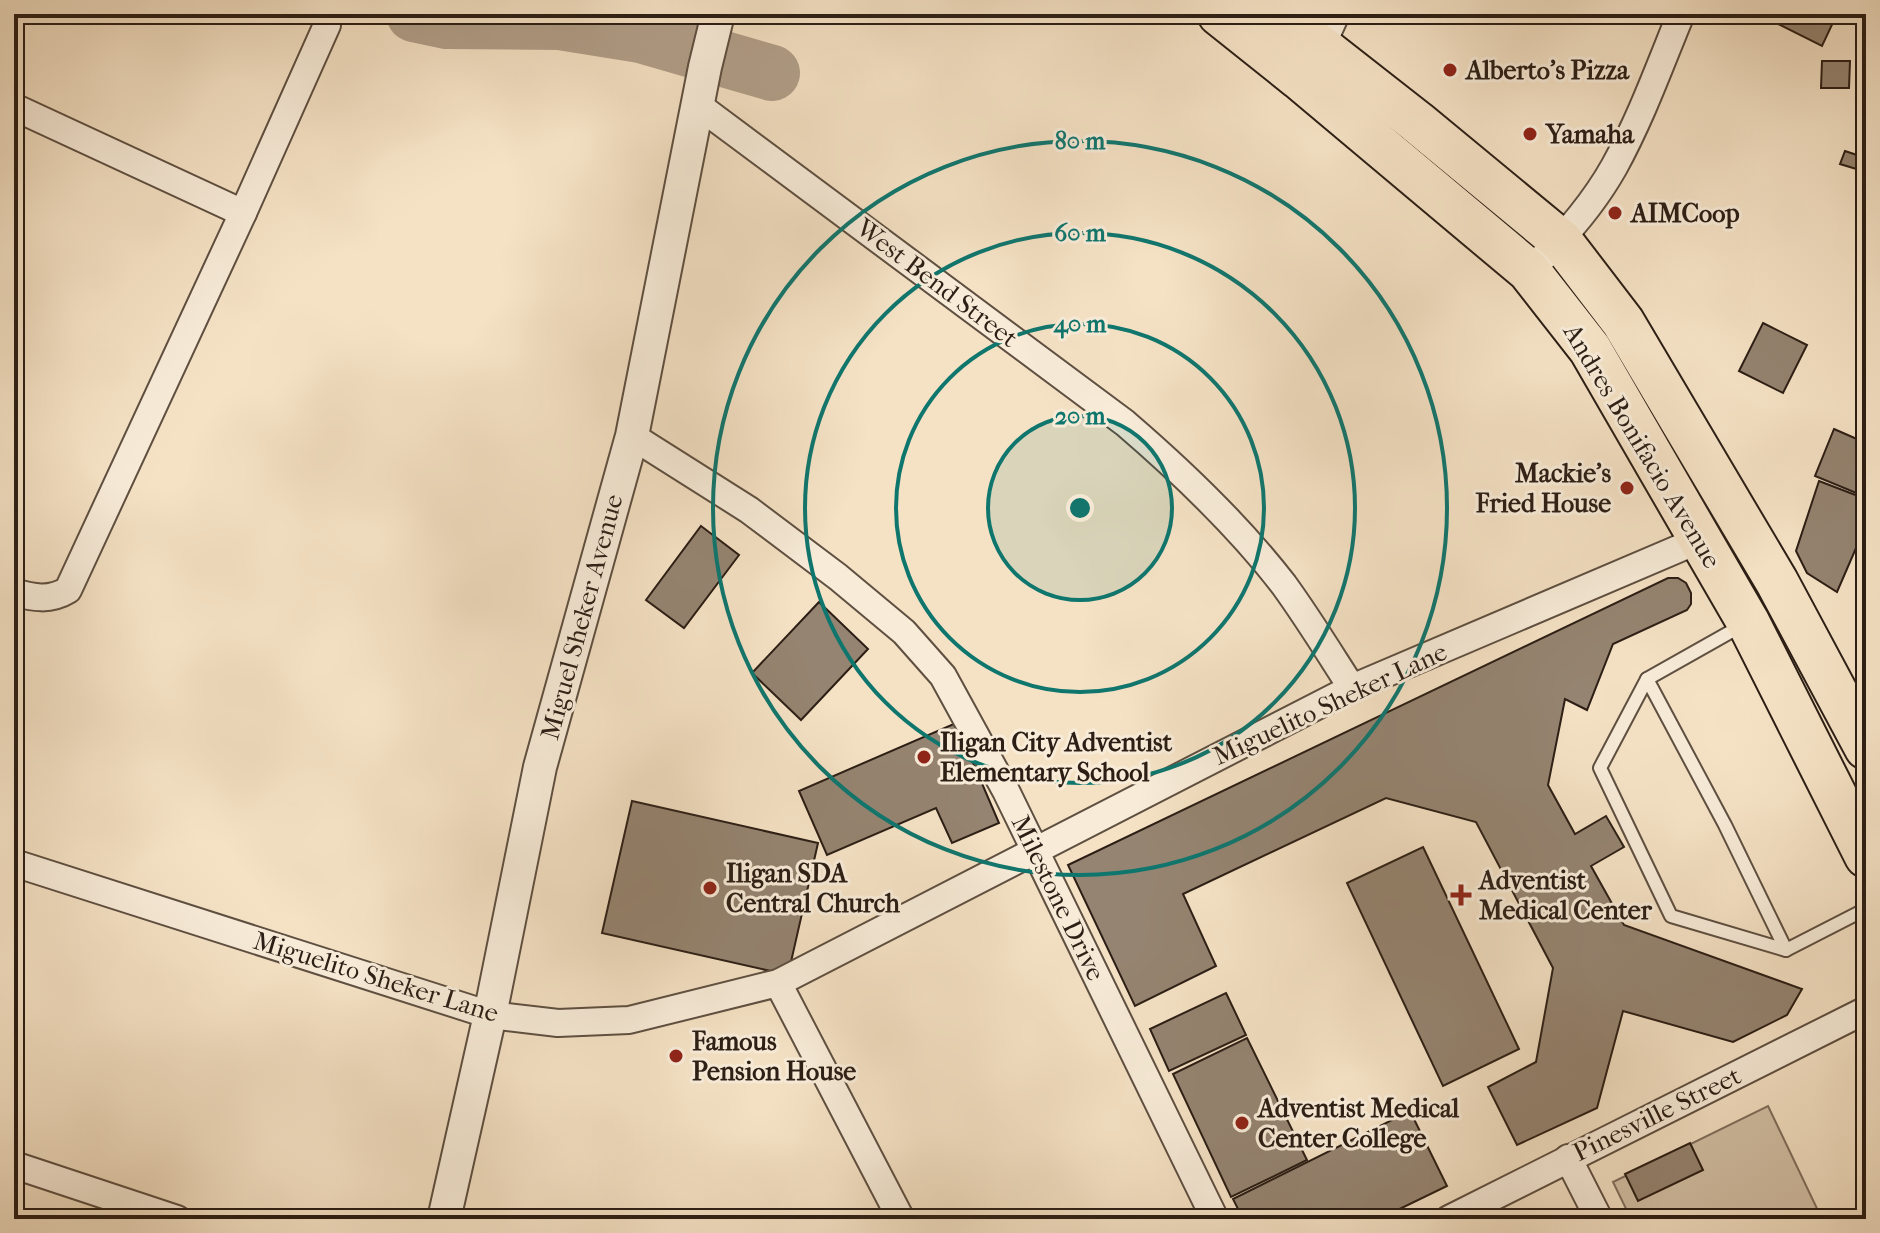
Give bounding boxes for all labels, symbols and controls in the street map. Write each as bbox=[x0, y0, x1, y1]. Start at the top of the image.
place label: Alberto's Pizza bbox=[1464, 55, 1630, 86]
marker: Alberto's Pizza bbox=[1441, 61, 1459, 79]
place label: Yamaha bbox=[1544, 119, 1635, 150]
marker: Yamaha bbox=[1521, 125, 1539, 143]
text: 80 m bbox=[1055, 127, 1106, 155]
place label: AIMCoop bbox=[1629, 198, 1740, 229]
marker: AIMCoop bbox=[1606, 204, 1624, 222]
street label: West Bend Street bbox=[849, 212, 1024, 354]
text: 60 m bbox=[1054, 219, 1107, 247]
text: 40 m bbox=[1053, 310, 1107, 339]
street label: Andres Bonifacio Avenue bbox=[1556, 317, 1727, 574]
text: 20 m bbox=[1055, 402, 1106, 430]
place label: Mackie's Fried House bbox=[1475, 458, 1611, 519]
marker: Mackie's Fried House bbox=[1618, 479, 1636, 497]
street label: Miguel Sheker Avenue bbox=[534, 491, 630, 743]
centre of rings bbox=[1066, 494, 1094, 522]
street label: Miguelito Sheker Lane bbox=[1208, 636, 1452, 772]
place label: Iligan City Adventist Elementary School bbox=[940, 727, 1173, 788]
marker: Iligan City Adventist Elementary School bbox=[915, 748, 933, 766]
street label: Milestone Drive bbox=[1005, 810, 1111, 986]
place label: Iligan SDA Central Church bbox=[726, 858, 900, 919]
place label: Adventist Medical Center bbox=[1477, 865, 1653, 926]
marker: Iligan SDA Central Church bbox=[701, 879, 719, 897]
marker: Adventist Medical Center bbox=[1450, 884, 1472, 906]
street label: Miguelito Sheker Lane bbox=[250, 925, 502, 1029]
place label: Famous Pension House bbox=[691, 1026, 856, 1087]
marker: Famous Pension House bbox=[667, 1047, 685, 1065]
street label: Pinesville Street bbox=[1568, 1060, 1747, 1168]
place label: Adventist Medical Center College bbox=[1256, 1093, 1460, 1154]
marker: Adventist Medical Center College bbox=[1233, 1114, 1251, 1132]

